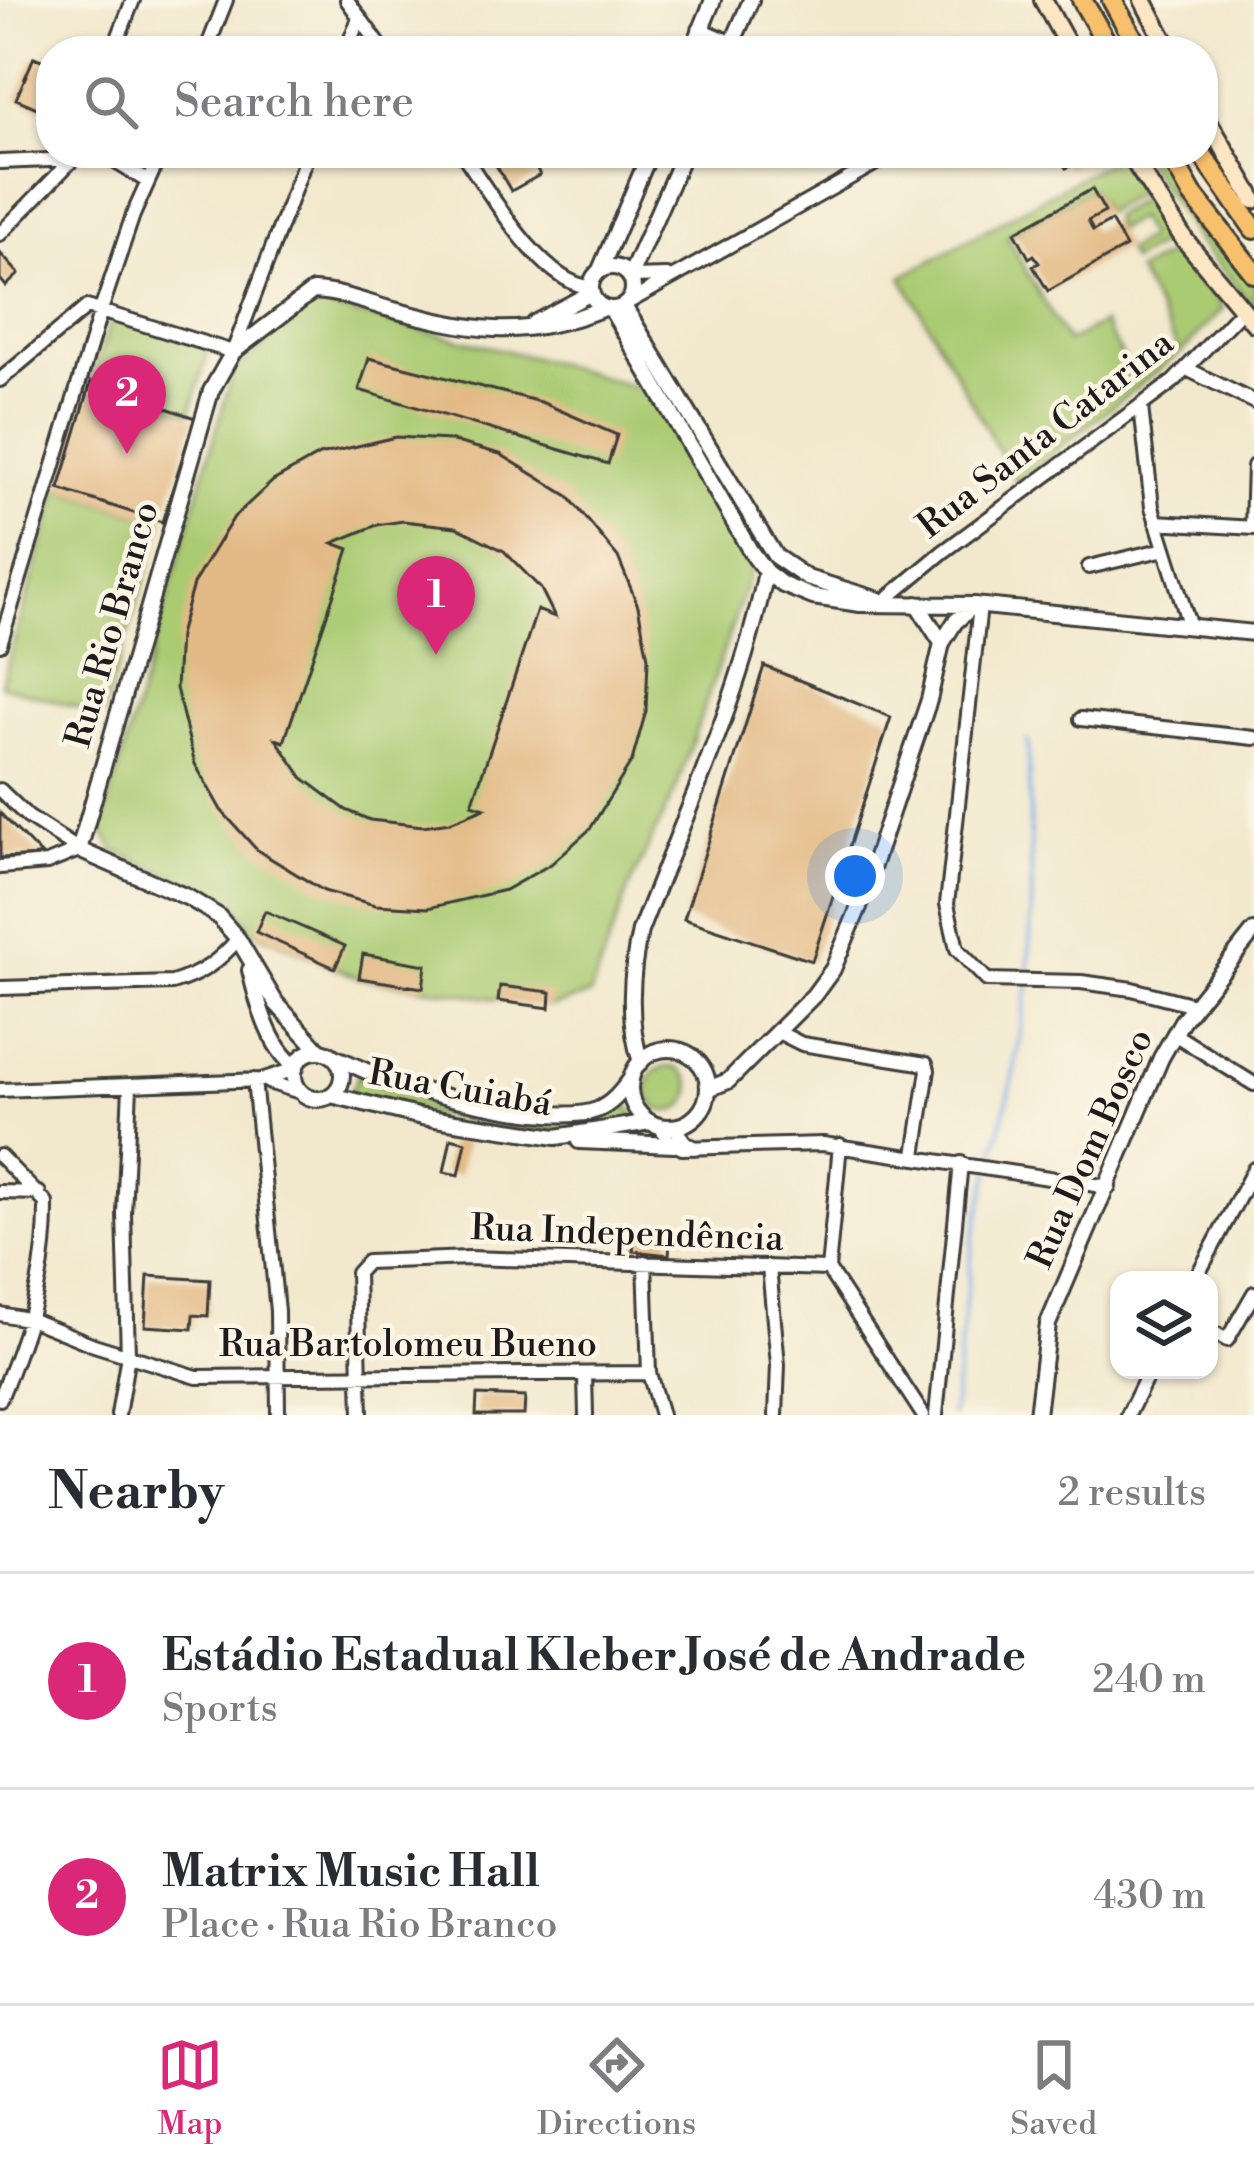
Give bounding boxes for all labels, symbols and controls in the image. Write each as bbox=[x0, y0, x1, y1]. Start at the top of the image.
search box bbox=[36, 36, 1218, 168]
icon: search bbox=[78, 69, 144, 135]
text: Search here bbox=[174, 74, 414, 131]
street label: Rua Santa Catarina bbox=[909, 321, 1184, 549]
pin: 2 bbox=[88, 355, 166, 454]
street label: Rua Rio Branco bbox=[56, 497, 170, 753]
pin: 1 bbox=[397, 556, 475, 655]
your location bbox=[825, 846, 885, 906]
street label: Rua Dom Bosco bbox=[1018, 1022, 1164, 1276]
street label: Rua Cuiabá bbox=[365, 1051, 556, 1127]
street label: Rua Independência bbox=[470, 1206, 785, 1262]
map controls bbox=[1110, 1271, 1218, 1379]
button: layers bbox=[1110, 1271, 1218, 1379]
street label: Rua Bartolomeu Bueno bbox=[219, 1323, 597, 1368]
text: Nearby bbox=[48, 1461, 224, 1525]
text: 2 results bbox=[1058, 1469, 1206, 1518]
text: Estádio Estadual Kleber José de Andrade bbox=[162, 1628, 1026, 1685]
text: 1 bbox=[78, 1656, 96, 1705]
text: 240 m bbox=[1092, 1656, 1206, 1705]
text: Sports bbox=[162, 1685, 278, 1734]
text: Matrix Music Hall bbox=[162, 1844, 540, 1901]
text: 2 bbox=[75, 1872, 99, 1921]
text: 430 m bbox=[1093, 1872, 1206, 1921]
text: Place · Rua Rio Branco bbox=[162, 1901, 557, 1950]
tab: Map bbox=[157, 2032, 223, 2145]
tab: Directions bbox=[537, 2032, 696, 2145]
tab: Saved bbox=[1010, 2032, 1097, 2145]

